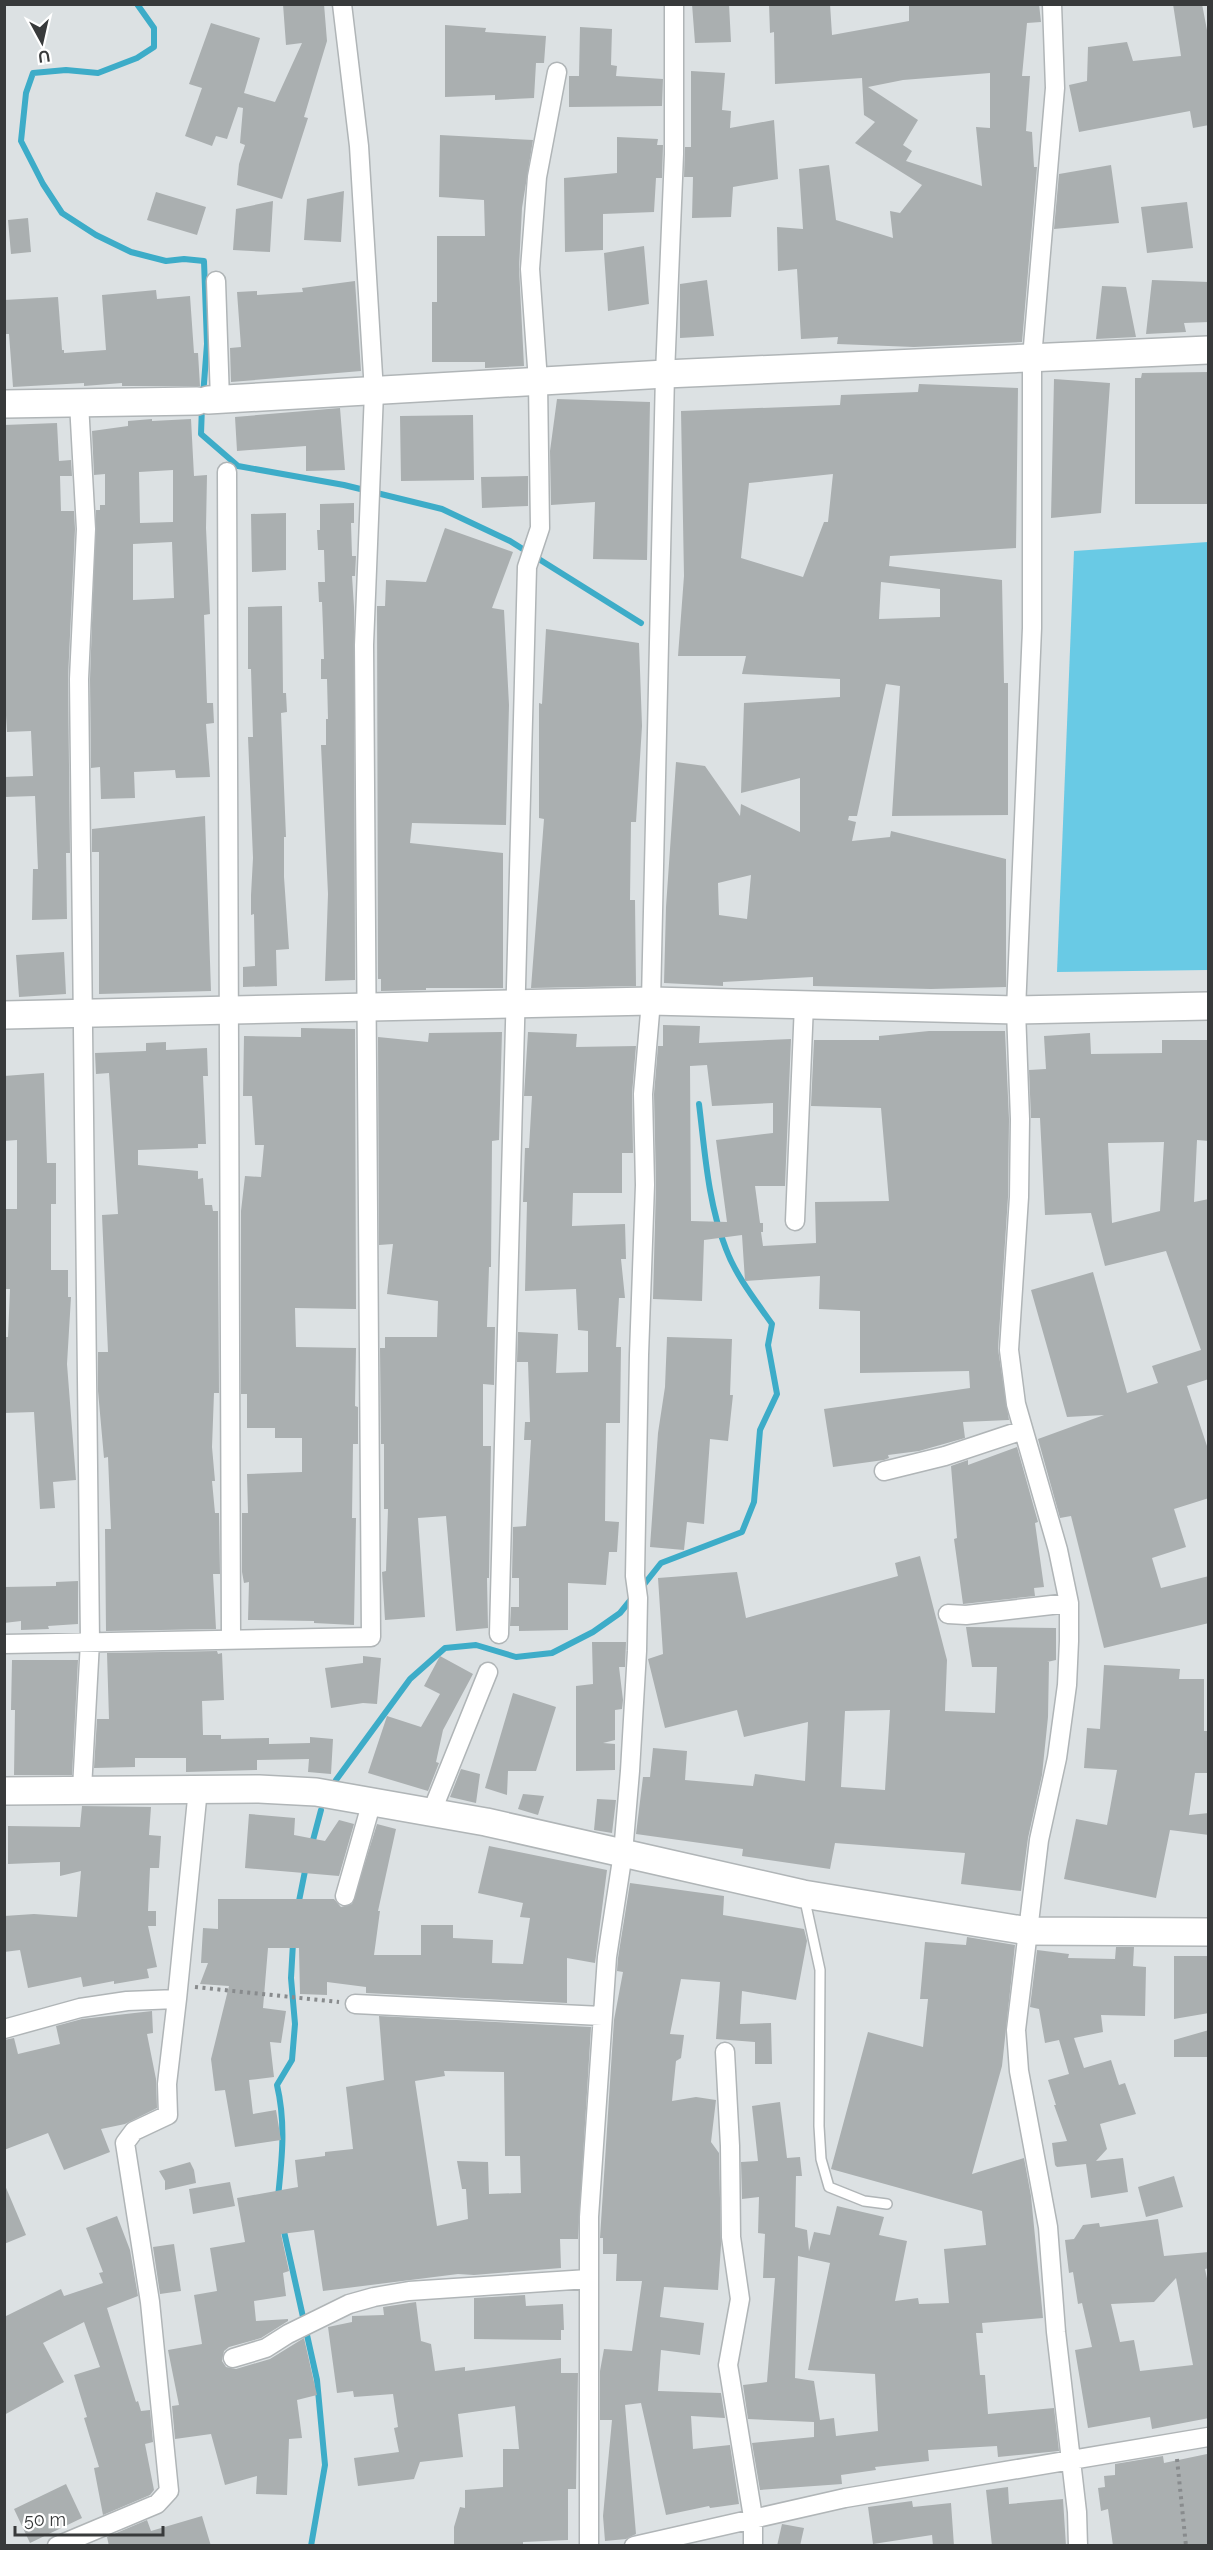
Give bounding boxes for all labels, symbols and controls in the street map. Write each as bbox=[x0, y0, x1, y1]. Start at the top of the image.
north arrow bbox=[12, 12, 72, 72]
text: U bbox=[37, 46, 51, 67]
scale bar bbox=[15, 2499, 164, 2537]
text: 50 m bbox=[24, 2509, 66, 2530]

